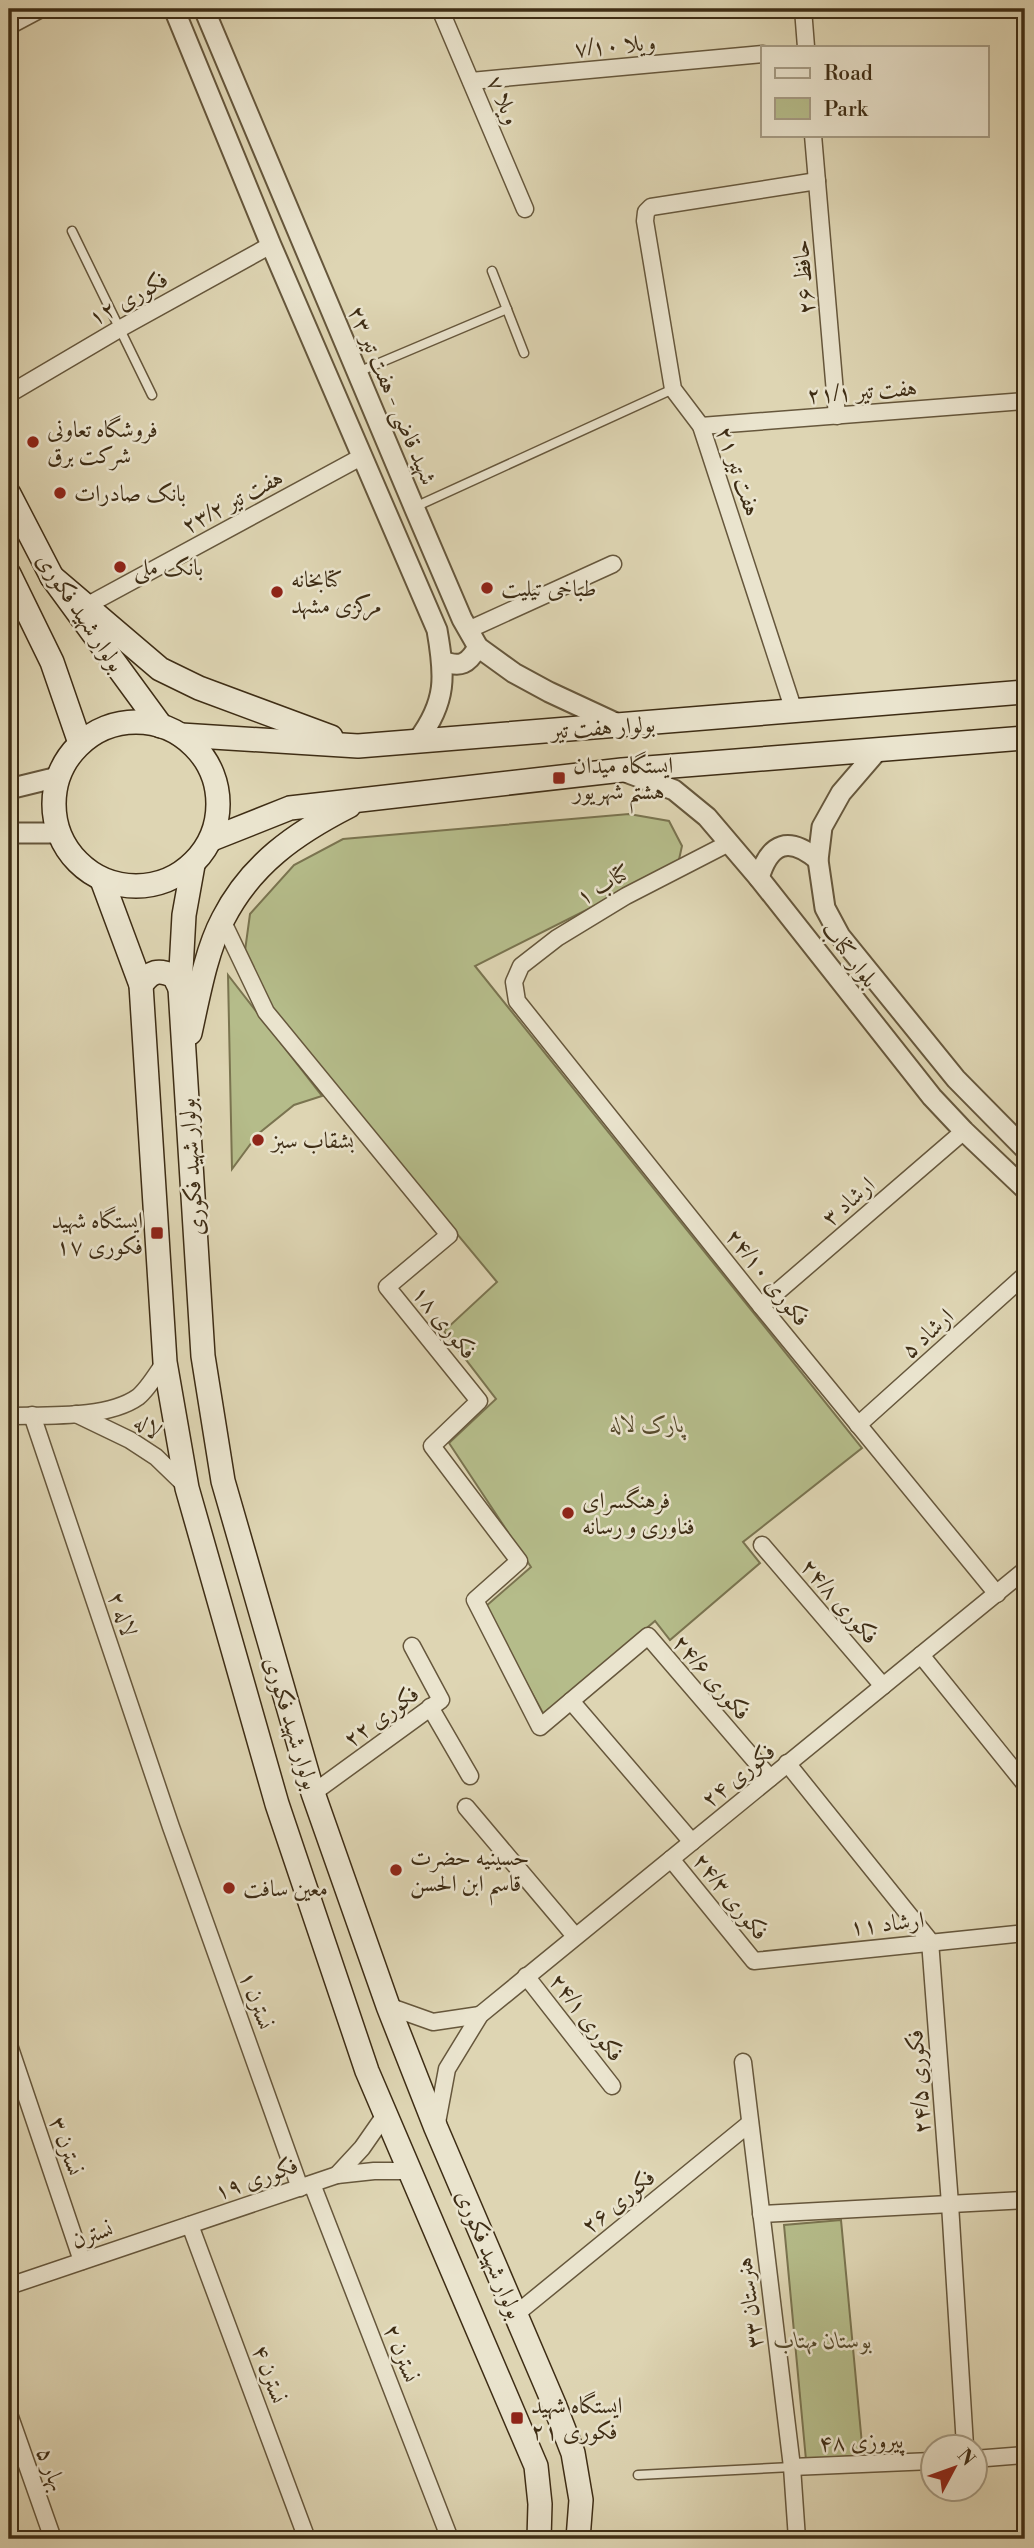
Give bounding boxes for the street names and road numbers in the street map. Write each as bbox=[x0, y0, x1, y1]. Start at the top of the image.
street label: ویلا ۷/۱۰ bbox=[573, 28, 657, 64]
street label: ویلا ۷ bbox=[480, 72, 526, 129]
street label: حافظ ۲۶ bbox=[787, 238, 821, 315]
street label: فکوری ۱۲ bbox=[84, 266, 173, 332]
street label: شهید قاضی - هفت تیر ۲۳ bbox=[340, 301, 443, 490]
street label: هفت تیر ۲۱/۱ bbox=[806, 374, 918, 410]
street label: هفت تیر ۲۱ bbox=[710, 423, 766, 520]
street label: هفت تیر ۲۳/۲ bbox=[177, 464, 288, 540]
street label: بولوار شهید فکوری bbox=[30, 548, 130, 678]
street label: بولوار هفت تیر bbox=[548, 710, 656, 746]
street label: کتاب ۱ bbox=[571, 858, 636, 911]
street label: بلوار کتاب bbox=[815, 916, 884, 993]
street label: بولوار شهید فکوری bbox=[173, 1097, 211, 1237]
street label: ارشاد ۳ bbox=[816, 1171, 881, 1232]
street label: فکوری ۲۴/۱۰ bbox=[719, 1223, 815, 1332]
street label: فکوری ١٨ bbox=[406, 1280, 482, 1365]
street label: ارشاد ۵ bbox=[896, 1303, 960, 1365]
street label: لاله bbox=[128, 1408, 167, 1446]
street label: فکوری ۲۴/۸ bbox=[794, 1553, 884, 1650]
street label: لاله ۲ bbox=[101, 1588, 143, 1640]
street label: فکوری ۲۴/۶ bbox=[666, 1629, 756, 1726]
street label: بولوار شهید فکوری bbox=[258, 1653, 325, 1793]
street label: فکوری ۲۲ bbox=[338, 1680, 425, 1754]
street label: فکوری ۲۴ bbox=[696, 1738, 781, 1814]
street label: فکوری ۲۴/۳ bbox=[686, 1847, 774, 1946]
street label: ارشاد ۱۱ bbox=[849, 1906, 926, 1942]
street label: نسترن ۱ bbox=[233, 1967, 280, 2033]
street label: فکوری ۲۴/۱ bbox=[543, 1968, 629, 2067]
street label: فکوری ۲۴/۵ bbox=[901, 2029, 937, 2135]
street label: نسترن ۳ bbox=[43, 2113, 89, 2179]
street label: فکوری ۱۹ bbox=[211, 2152, 302, 2206]
street label: فکوری ۲۶ bbox=[576, 2164, 661, 2240]
street label: بولوار شهید فکوری bbox=[449, 2185, 529, 2323]
street label: نسترن bbox=[68, 2215, 117, 2255]
street label: هنرستان ۳۳ bbox=[731, 2256, 769, 2350]
street label: نسترن ۲ bbox=[377, 2320, 425, 2387]
street label: نسترن ۴ bbox=[246, 2341, 293, 2407]
street label: پیروزی ۴۸ bbox=[818, 2426, 905, 2459]
street label: بهار ۵ bbox=[30, 2443, 72, 2495]

